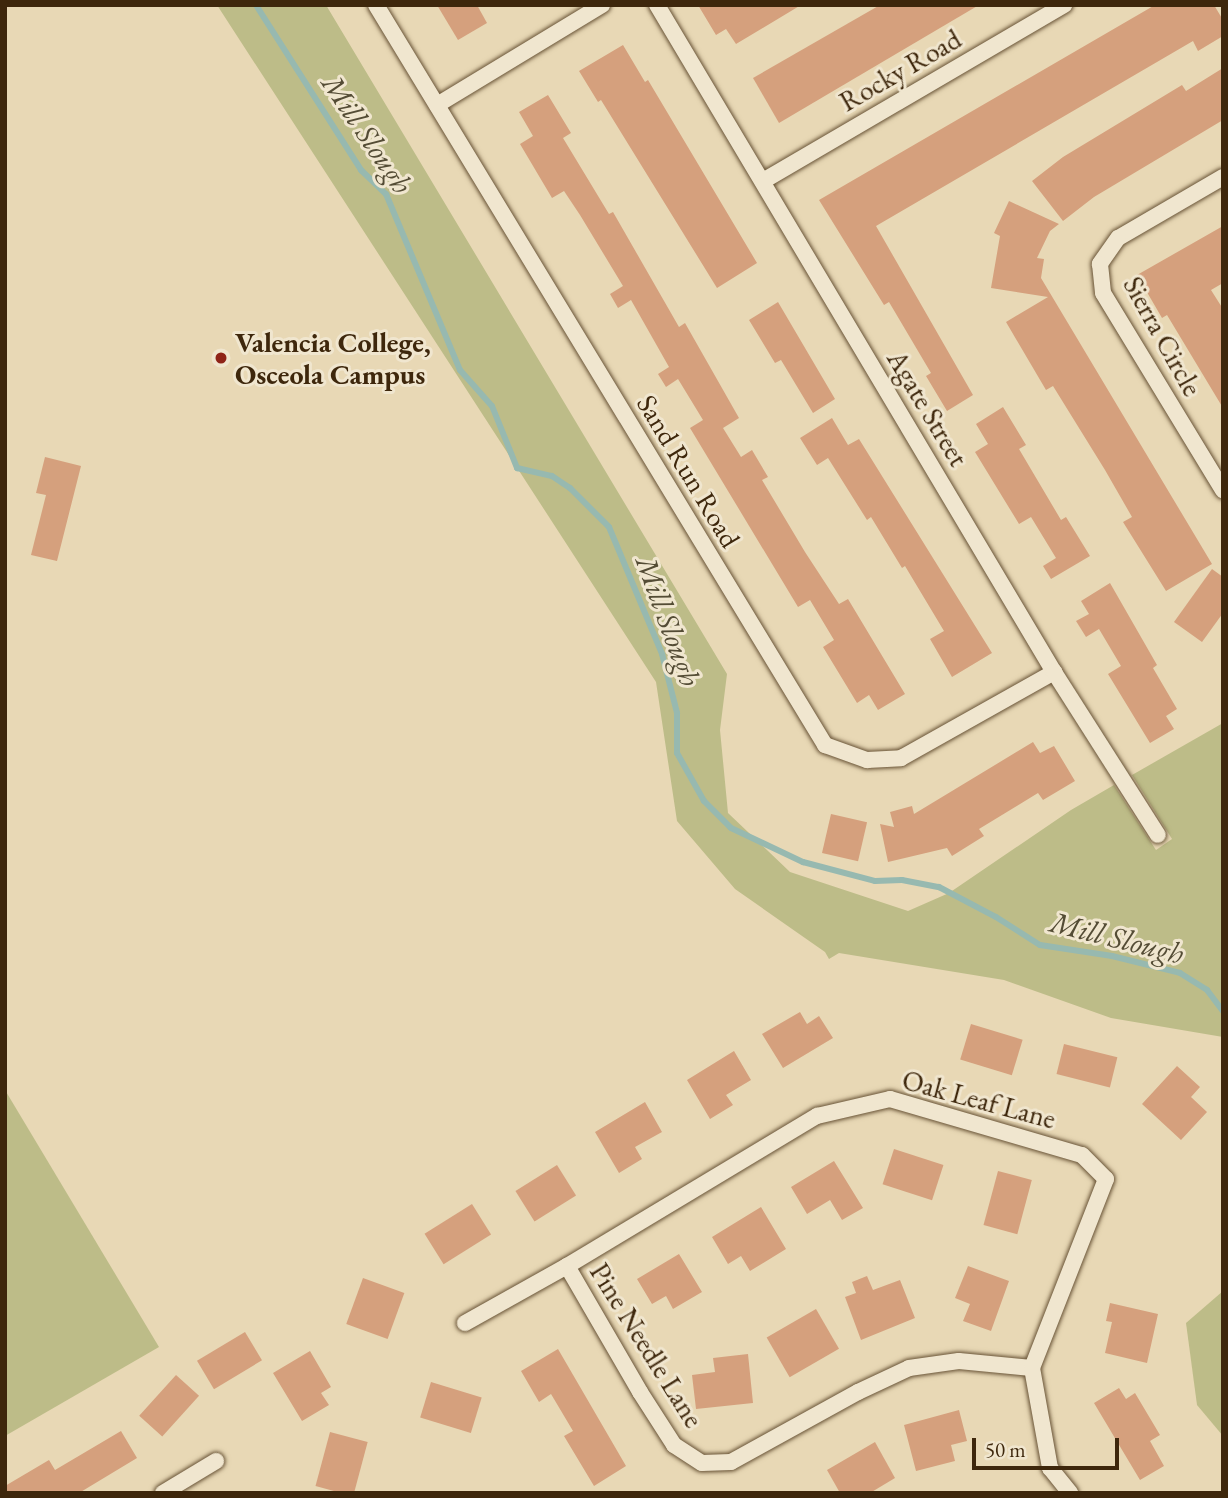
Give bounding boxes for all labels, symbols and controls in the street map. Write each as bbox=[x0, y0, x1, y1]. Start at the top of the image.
street label: Rocky Road bbox=[833, 22, 967, 118]
water label: Mill Slough bbox=[314, 68, 420, 200]
street label: Sierra Circle bbox=[1116, 270, 1210, 402]
place label: Valencia College, Osceola Campus bbox=[235, 325, 431, 391]
street label: Agate Street bbox=[880, 344, 976, 472]
marker: Valencia College, Osceola Campus bbox=[213, 350, 229, 366]
street label: Sand Run Road bbox=[630, 388, 748, 554]
water label: Mill Slough bbox=[628, 551, 708, 691]
water label: Mill Slough bbox=[1047, 904, 1187, 972]
street label: Oak Leaf Lane bbox=[899, 1062, 1059, 1136]
street label: Pine Needle Lane bbox=[583, 1257, 711, 1433]
scale bar bbox=[976, 1424, 1123, 1468]
text: 50 m bbox=[985, 1436, 1026, 1463]

